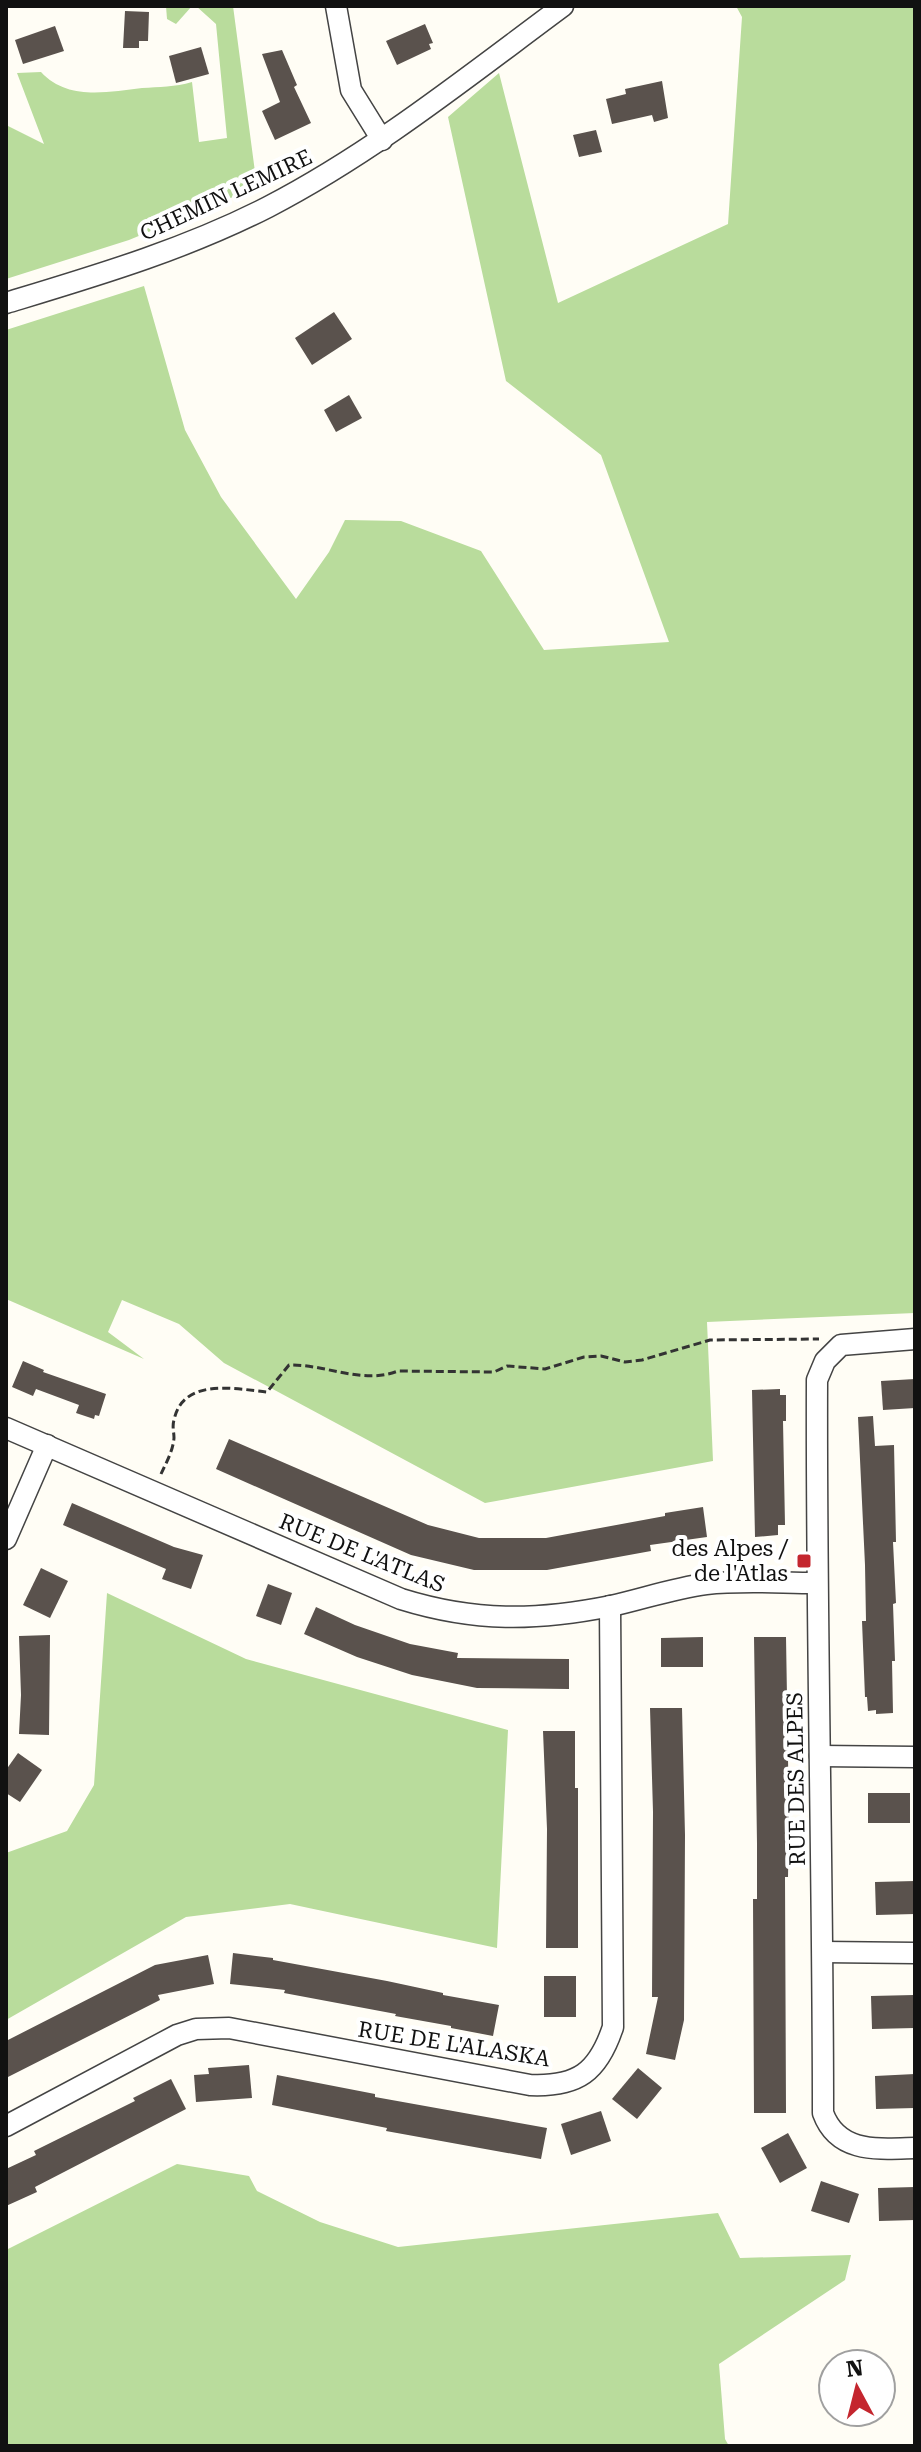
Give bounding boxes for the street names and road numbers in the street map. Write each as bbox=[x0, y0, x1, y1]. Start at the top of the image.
street label: CHEMIN LEMIRE bbox=[136, 144, 316, 246]
street label: RUE DE L'ATLAS bbox=[276, 1508, 448, 1598]
street label: RUE DES ALPES bbox=[782, 1692, 810, 1866]
street label: RUE DE L'ALASKA bbox=[356, 2016, 552, 2072]

